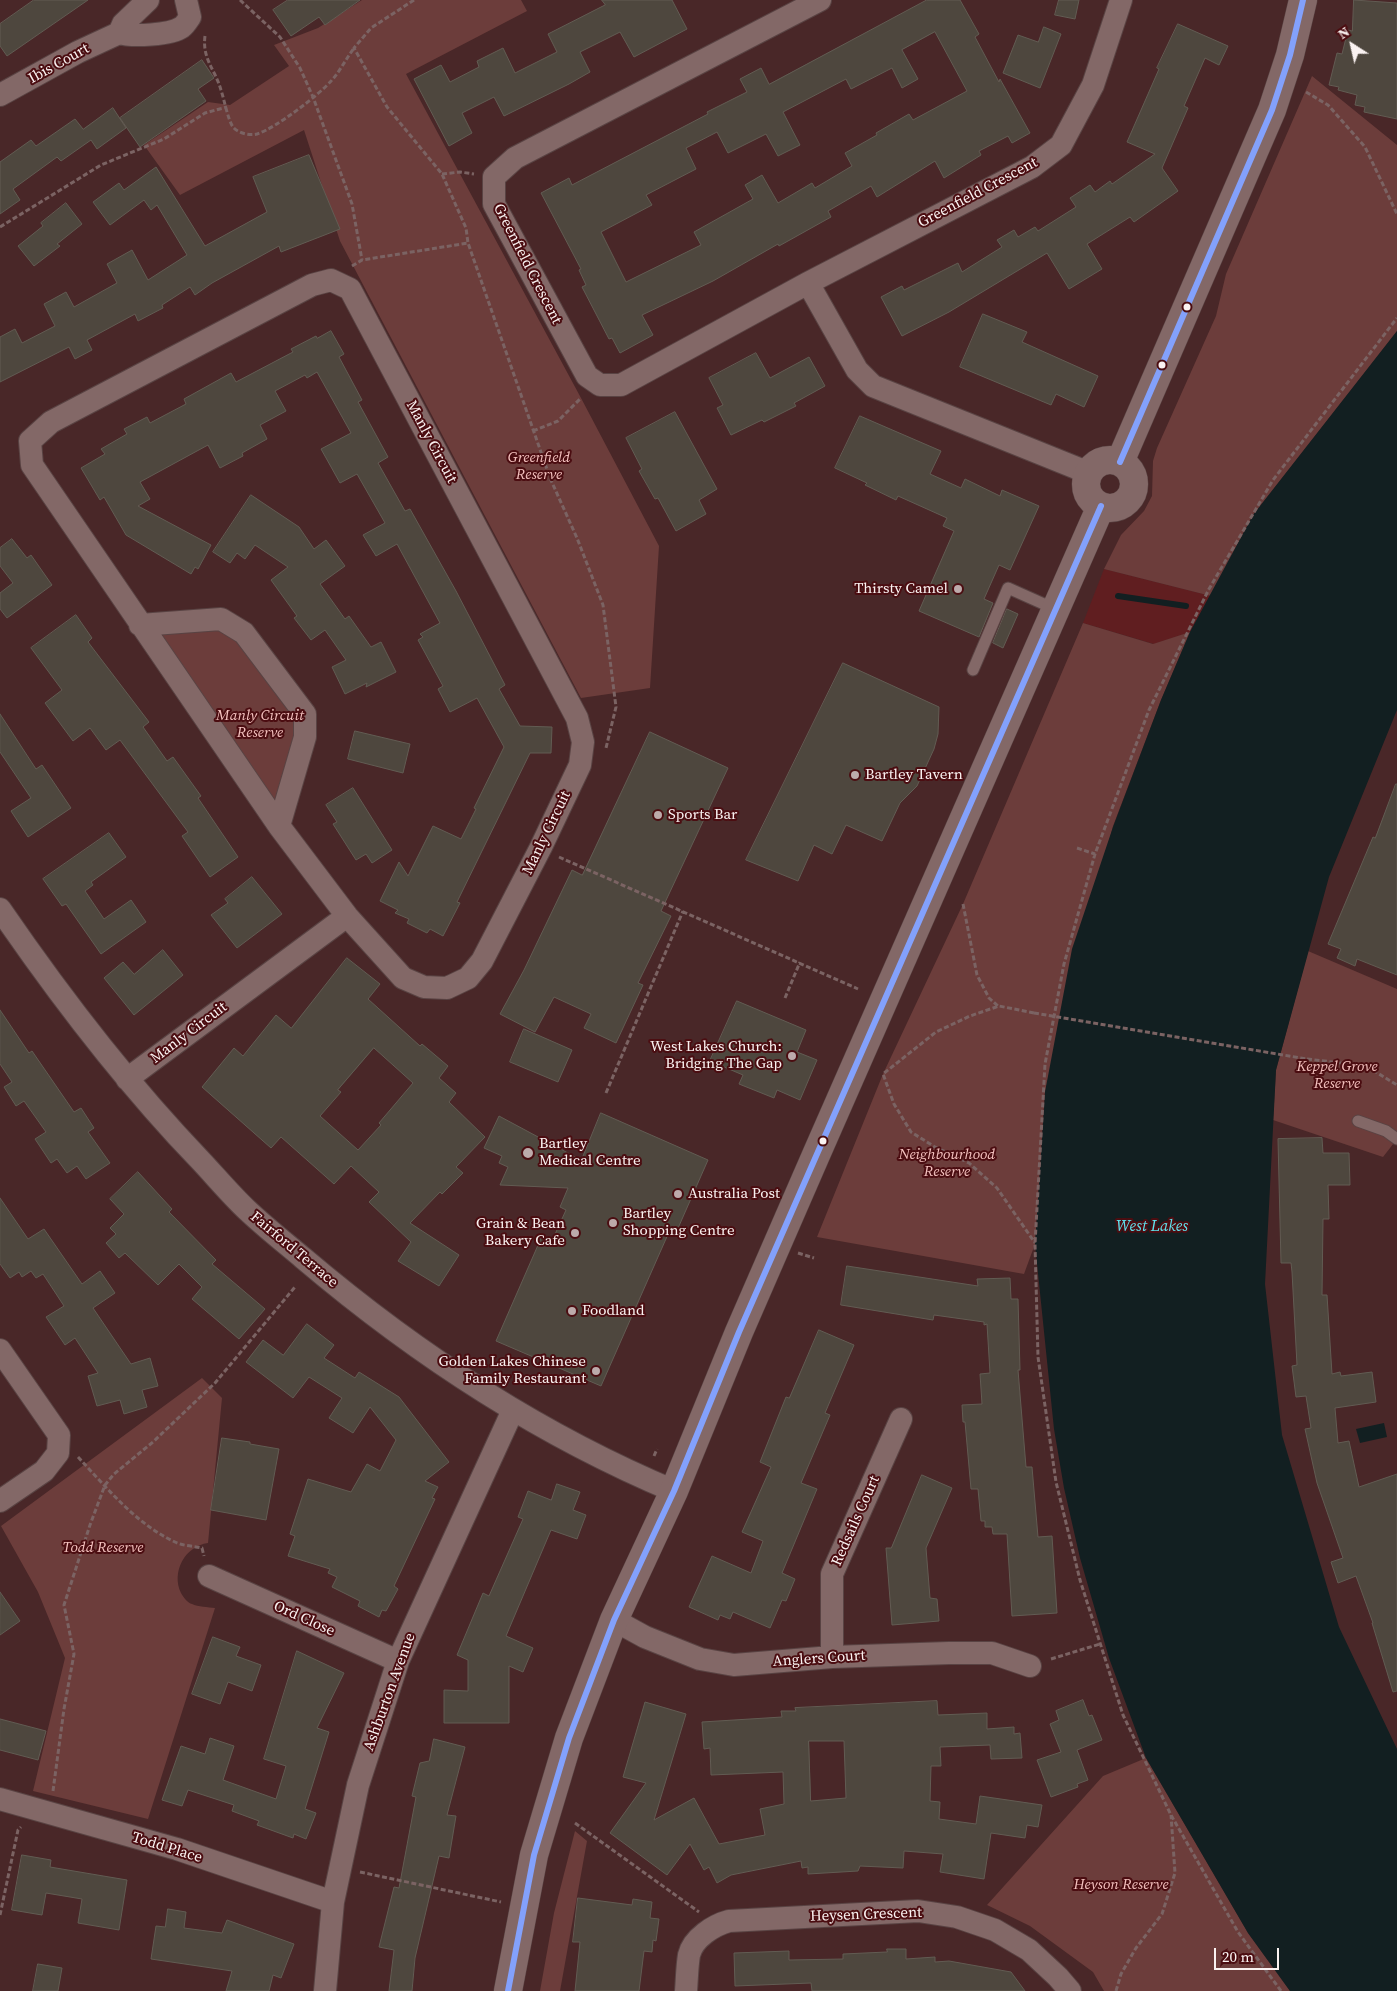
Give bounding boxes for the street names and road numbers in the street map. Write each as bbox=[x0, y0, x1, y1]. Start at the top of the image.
street label: Ibis Court bbox=[26, 40, 92, 88]
street label: Greenfield Crescent bbox=[915, 154, 1041, 232]
street label: Greenfield Crescent bbox=[489, 201, 565, 327]
street label: Manly Circuit bbox=[402, 398, 460, 486]
street label: Manly Circuit bbox=[519, 788, 575, 878]
street label: Manly Circuit bbox=[147, 998, 231, 1068]
street label: Fairford Terrace bbox=[247, 1208, 341, 1292]
street label: Redsails Court bbox=[828, 1473, 884, 1569]
street label: Ord Close bbox=[271, 1598, 337, 1640]
street label: Ashburton Avenue bbox=[360, 1631, 420, 1753]
street label: Anglers Court bbox=[772, 1647, 866, 1671]
street label: Todd Place bbox=[130, 1829, 204, 1867]
street label: Heysen Crescent bbox=[810, 1904, 922, 1926]

